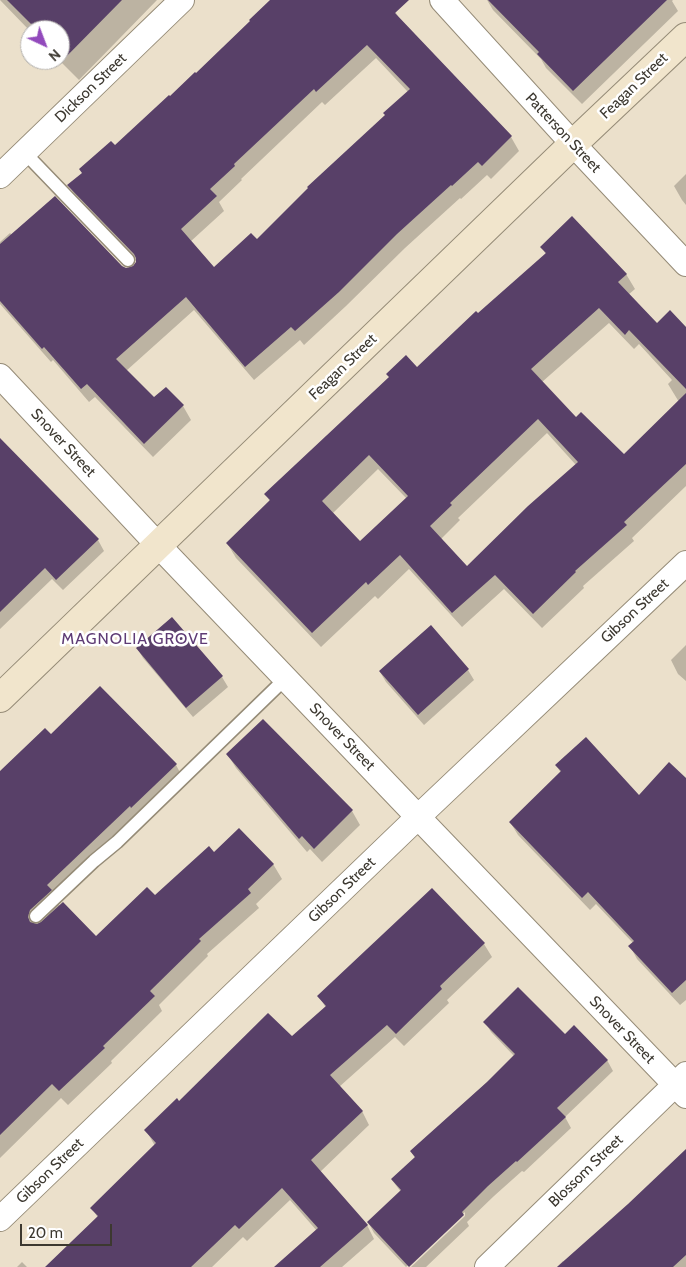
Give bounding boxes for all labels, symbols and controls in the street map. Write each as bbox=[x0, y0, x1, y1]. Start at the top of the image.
north arrow bbox=[20, 20, 70, 70]
text: N bbox=[45, 45, 64, 65]
street label: Dickson Street bbox=[52, 49, 130, 127]
street label: Feagan Street bbox=[596, 49, 672, 123]
street label: Patterson Street bbox=[521, 89, 605, 177]
street label: Feagan Street bbox=[305, 330, 381, 404]
street label: Snover Street bbox=[27, 405, 99, 481]
street label: Gibson Street bbox=[597, 575, 673, 647]
district label: MAGNOLIA GROVE bbox=[59, 629, 211, 649]
street label: Snover Street bbox=[305, 700, 379, 774]
street label: Gibson Street bbox=[305, 854, 379, 926]
street label: Snover Street bbox=[585, 993, 659, 1067]
street label: Blossom Street bbox=[545, 1131, 627, 1211]
street label: Gibson Street bbox=[13, 1135, 87, 1207]
scale bar bbox=[22, 1214, 115, 1246]
text: 20 m bbox=[28, 1224, 63, 1242]

